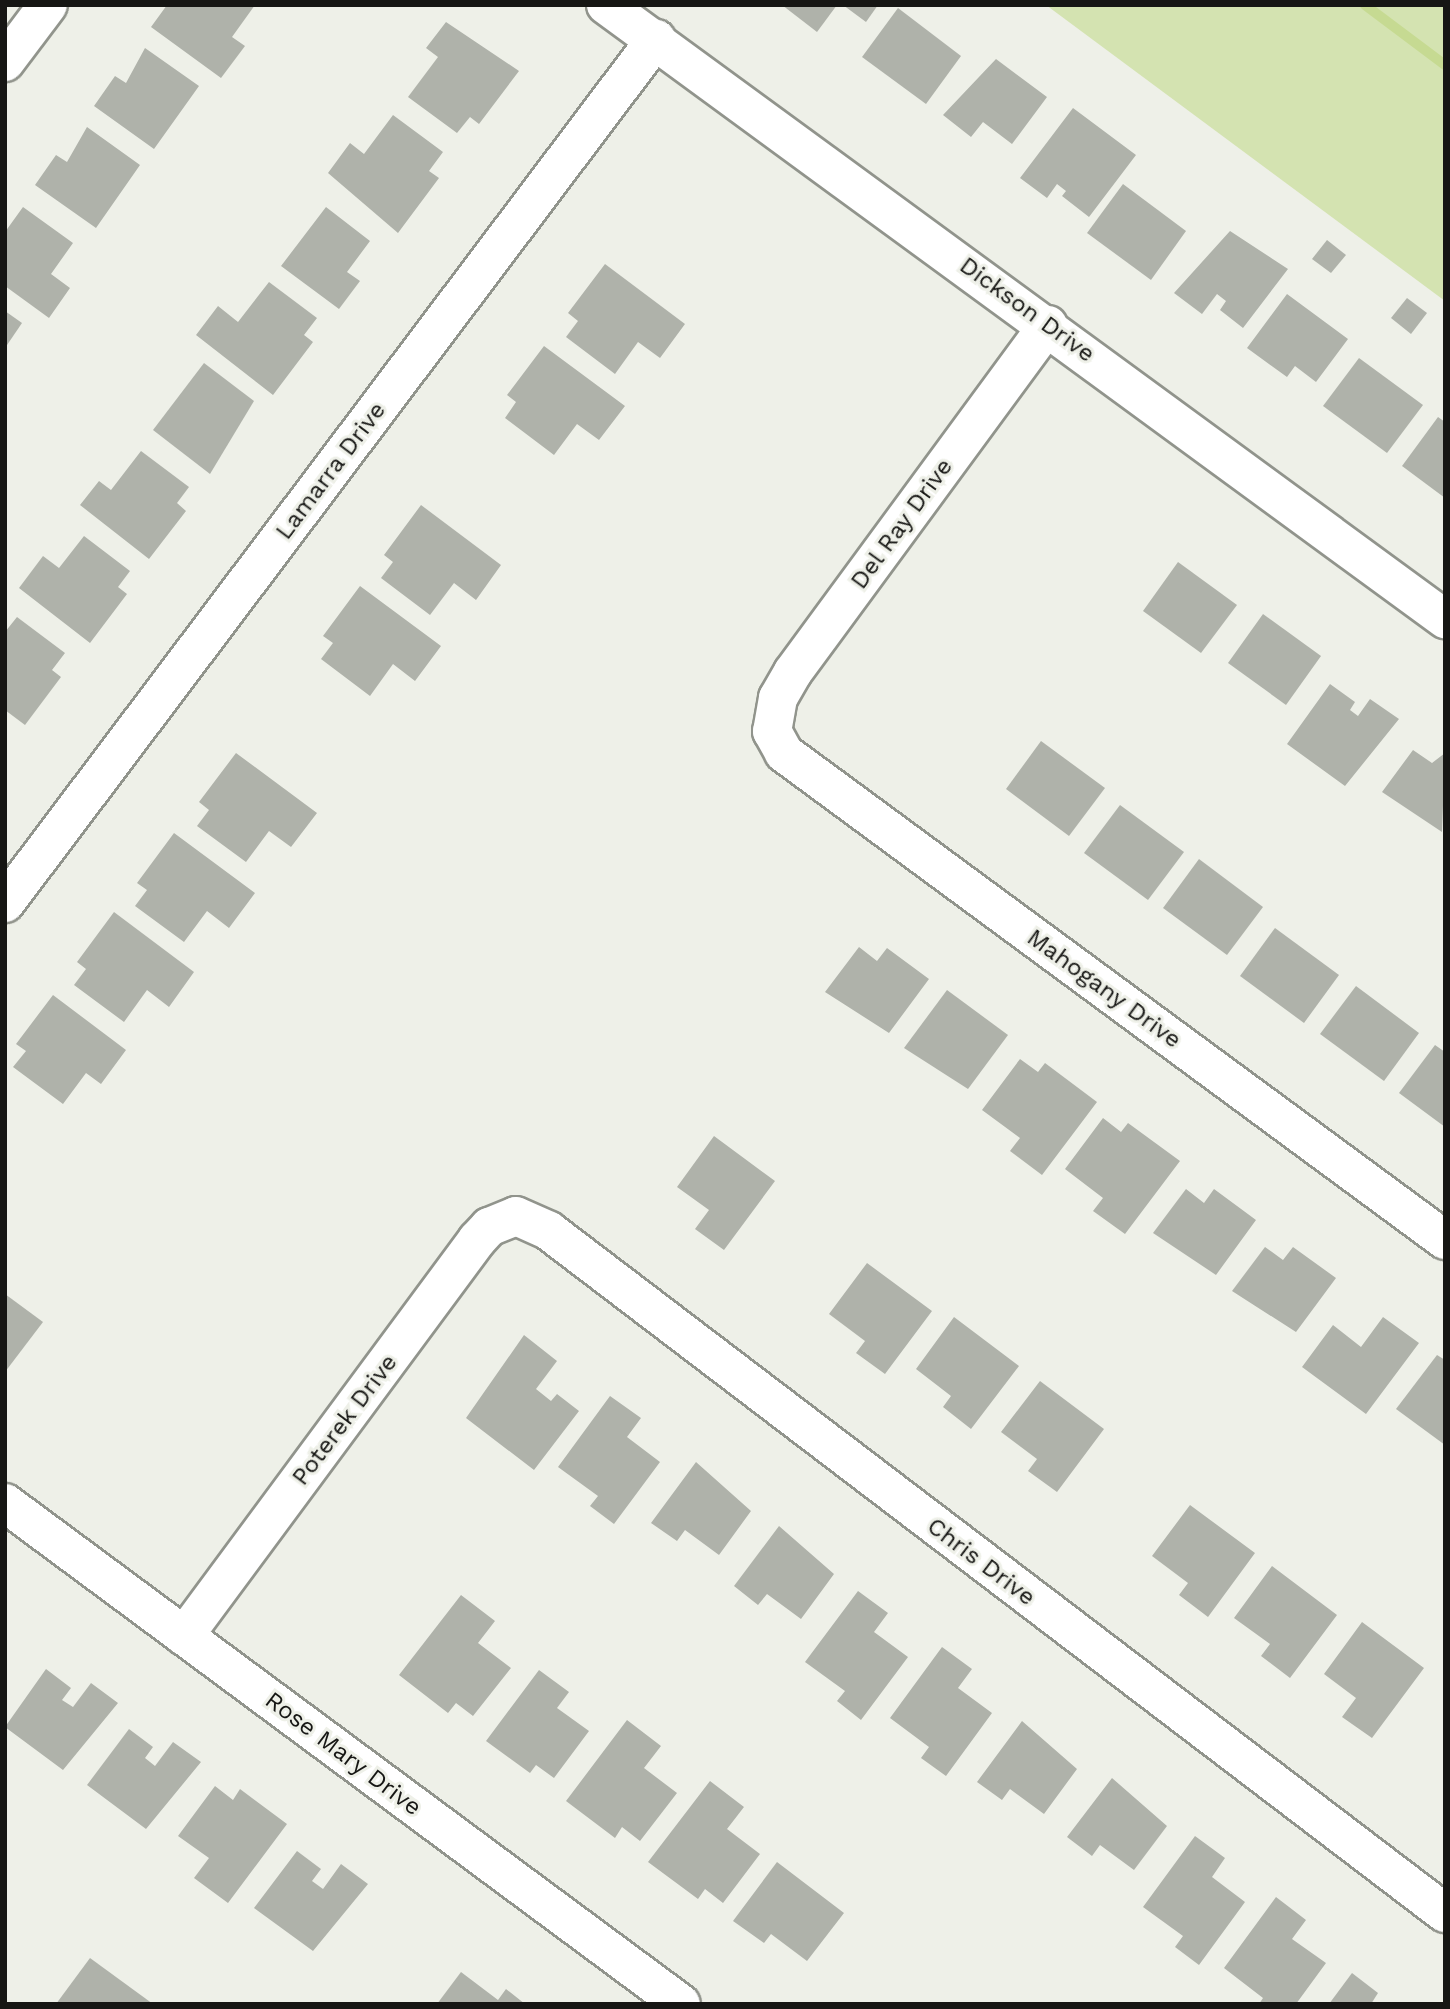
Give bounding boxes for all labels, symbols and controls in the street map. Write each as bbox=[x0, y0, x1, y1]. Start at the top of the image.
street label: Dickson Drive bbox=[954, 251, 1100, 369]
street label: Lamarra Drive bbox=[270, 396, 392, 546]
street label: Del Ray Drive bbox=[845, 453, 959, 595]
street label: Mahogany Drive bbox=[1021, 923, 1187, 1055]
street label: Poterek Drive bbox=[286, 1349, 404, 1491]
street label: Chris Drive bbox=[921, 1512, 1041, 1612]
street label: Rose Mary Drive bbox=[259, 1686, 427, 1822]

